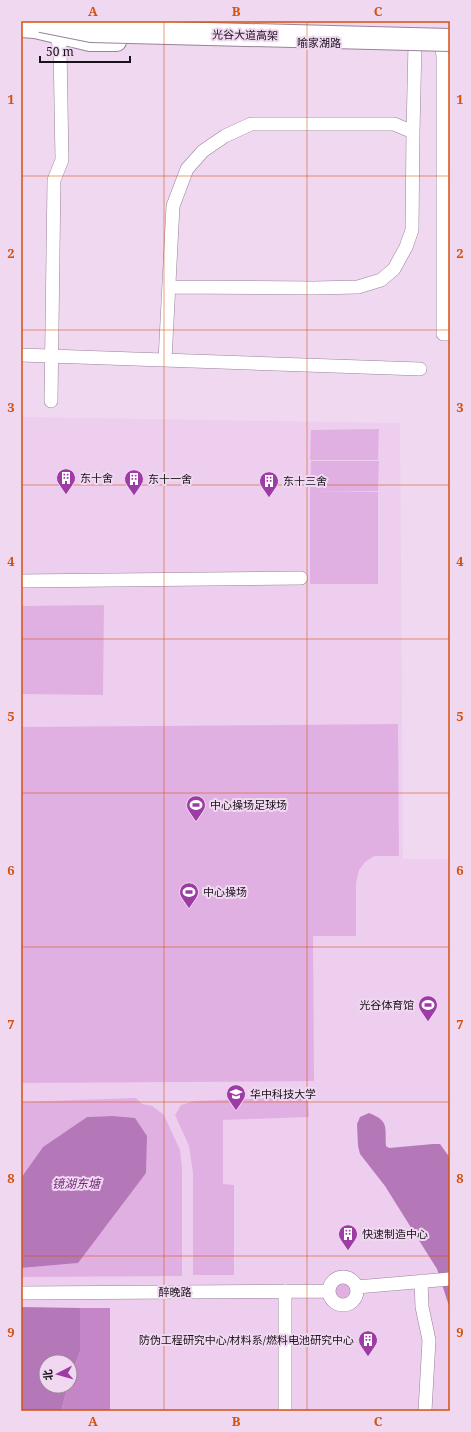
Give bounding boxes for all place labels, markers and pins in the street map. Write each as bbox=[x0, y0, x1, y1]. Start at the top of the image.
building icon: 东十舍 bbox=[55, 467, 77, 495]
building icon: 东十一舍 bbox=[123, 468, 145, 496]
place label: 东十舍 bbox=[80, 470, 113, 485]
building icon: 东十三舍 bbox=[258, 470, 280, 498]
place label: 东十一舍 bbox=[148, 471, 192, 486]
place label: 东十三舍 bbox=[283, 473, 327, 488]
sports icon: 中心操场足球场 bbox=[185, 794, 207, 822]
place label: 中心操场足球场 bbox=[210, 797, 287, 812]
sports icon: 中心操场 bbox=[178, 881, 200, 909]
place label: 中心操场 bbox=[203, 884, 247, 899]
sports icon: 光谷体育馆 bbox=[417, 994, 439, 1022]
place label: 光谷体育馆 bbox=[359, 997, 414, 1012]
school or university icon: 华中科技大学 bbox=[225, 1083, 247, 1111]
place label: 华中科技大学 bbox=[250, 1086, 316, 1101]
building icon: 快速制造中心 bbox=[337, 1223, 359, 1251]
place label: 快速制造中心 bbox=[362, 1226, 428, 1241]
building icon: 防伪工程研究中心/材料系/燃料电池研究中心 bbox=[357, 1329, 379, 1357]
place label: 防伪工程研究中心/材料系/燃料电池研究中心 bbox=[139, 1332, 354, 1347]

